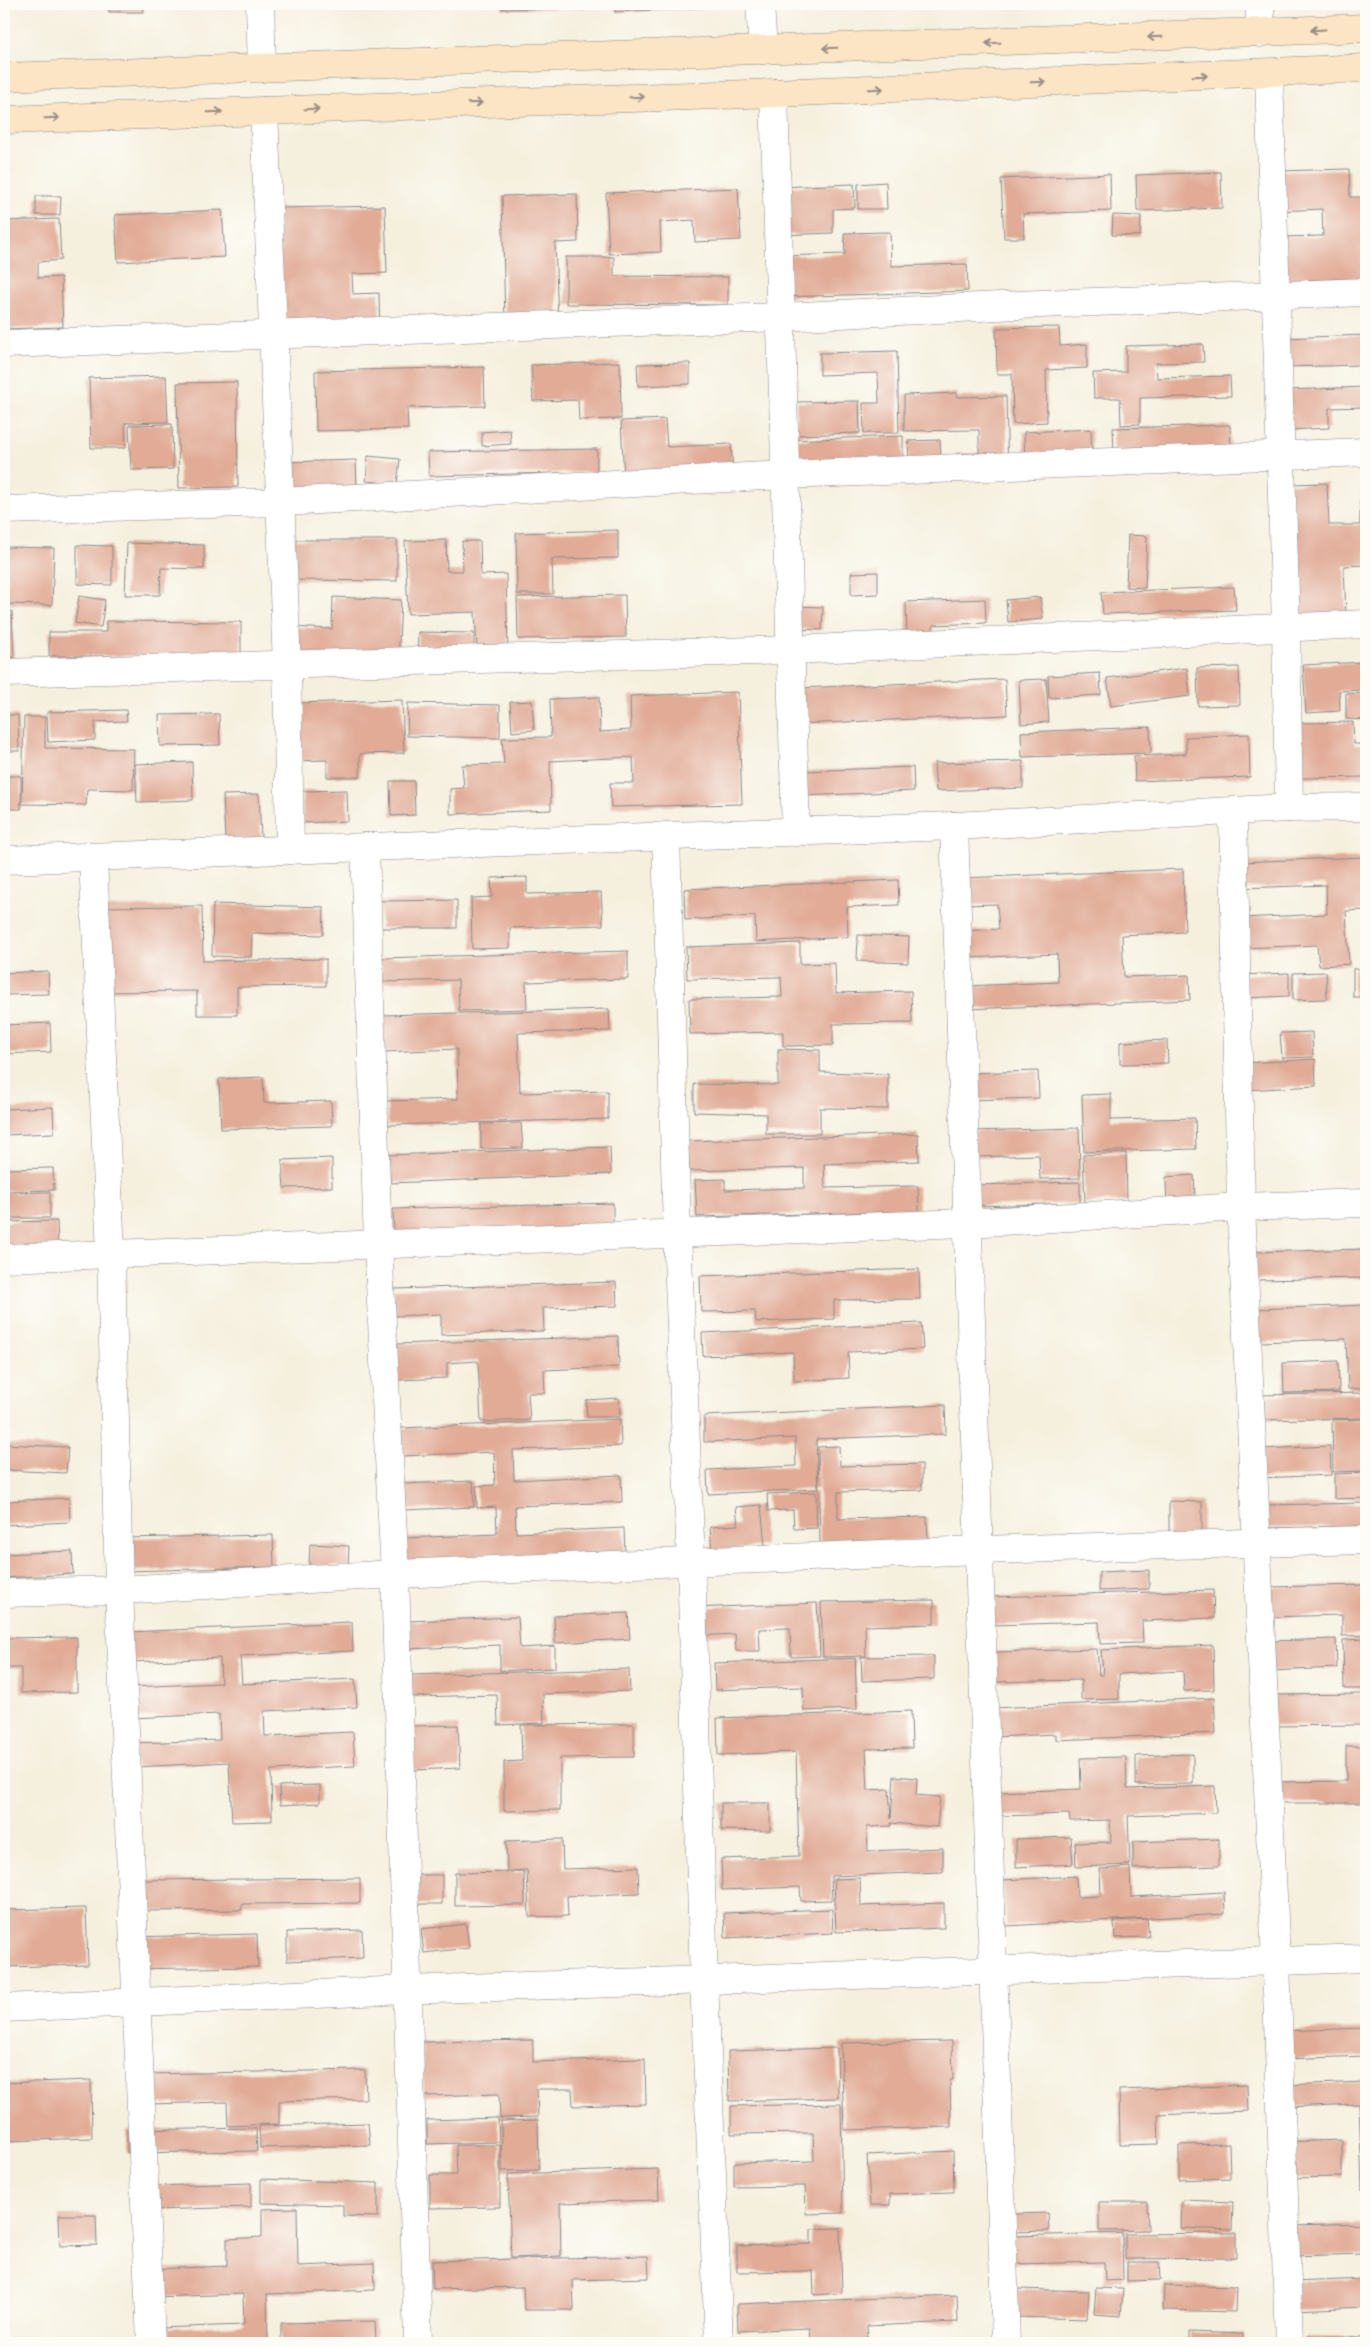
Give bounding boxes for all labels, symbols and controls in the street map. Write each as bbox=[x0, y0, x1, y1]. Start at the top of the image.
one-way arrow bbox=[1310, 26, 1326, 35]
one-way arrow bbox=[1147, 32, 1164, 42]
one-way arrow bbox=[985, 38, 1001, 47]
one-way arrow bbox=[823, 43, 839, 52]
one-way arrow bbox=[1192, 72, 1208, 81]
one-way arrow bbox=[1030, 78, 1046, 87]
one-way arrow bbox=[867, 84, 883, 93]
one-way arrow bbox=[629, 93, 645, 102]
one-way arrow bbox=[466, 98, 482, 108]
one-way arrow bbox=[304, 104, 320, 114]
one-way arrow bbox=[207, 108, 223, 117]
one-way arrow bbox=[44, 114, 60, 123]

